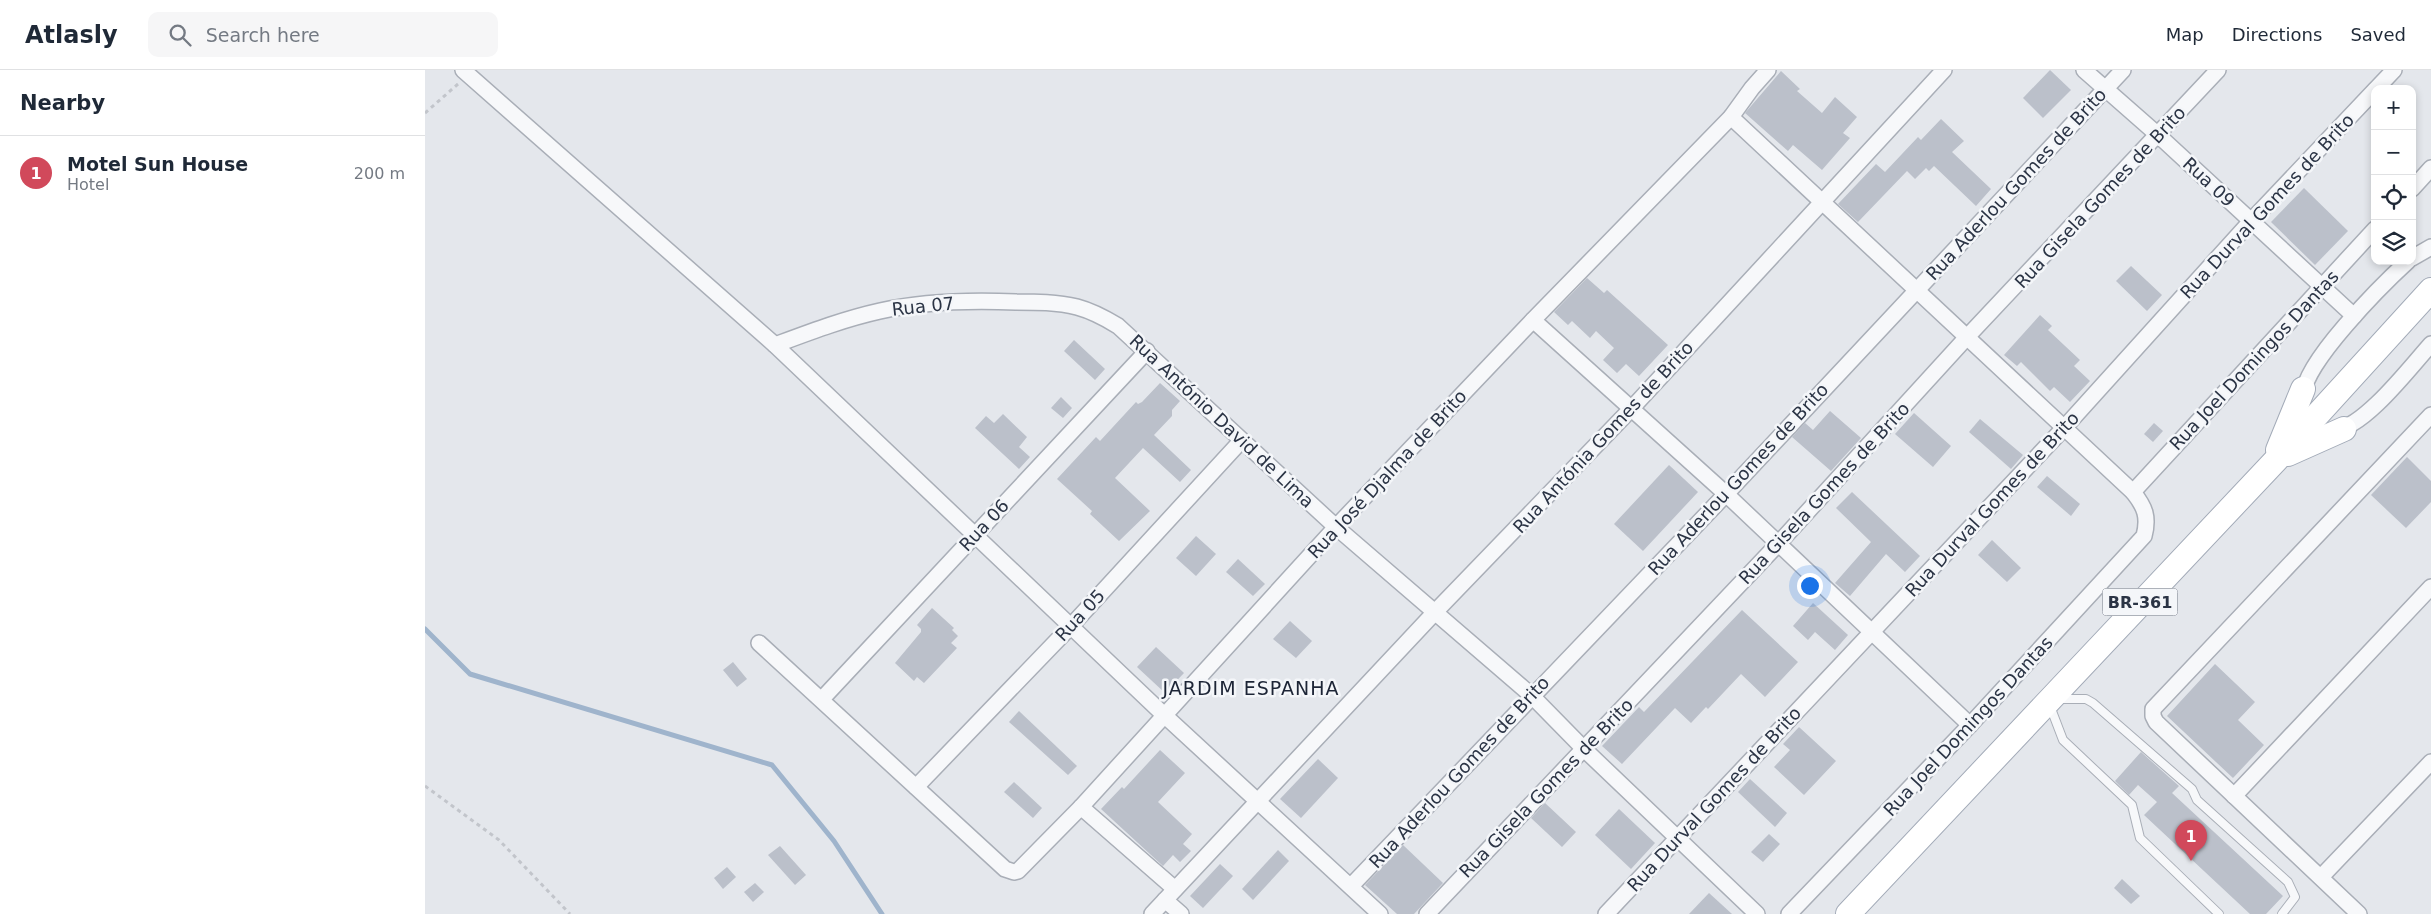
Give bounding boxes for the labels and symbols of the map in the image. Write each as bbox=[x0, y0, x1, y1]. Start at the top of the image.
street label: Rua Aderlou Gomes de Brito bbox=[1921, 84, 2111, 284]
street label: Rua Gisela Gomes de Brito bbox=[2010, 102, 2190, 292]
street label: Rua Durval Gomes de Brito bbox=[2176, 109, 2358, 303]
street label: Rua 09 bbox=[2179, 153, 2239, 211]
street label: Rua Joel Domingos Dantas bbox=[2165, 266, 2343, 454]
street label: Rua 07 bbox=[891, 292, 955, 320]
street label: Rua António David de Lima bbox=[1125, 330, 1319, 512]
street label: Rua Antónia Gomes de Brito bbox=[1509, 337, 1697, 537]
street label: Rua Aderlou Gomes de Brito bbox=[1643, 379, 1833, 579]
street label: Rua José Djalma de Brito bbox=[1303, 385, 1471, 563]
street label: Rua Gisela Gomes de Brito bbox=[1734, 398, 1914, 588]
street label: Rua Durval Gomes de Brito bbox=[1901, 407, 2083, 601]
street label: Rua 06 bbox=[955, 495, 1013, 555]
your location bbox=[1797, 573, 1823, 599]
street label: Rua 05 bbox=[1051, 585, 1109, 645]
road number: BR-361 bbox=[2103, 588, 2177, 616]
street label: Rua Joel Domingos Dantas bbox=[1879, 632, 2057, 820]
street label: Rua Aderlou Gomes de Brito bbox=[1364, 672, 1554, 872]
district label: JARDIM ESPANHA bbox=[1162, 677, 1339, 699]
street label: Rua Gisela Gomes de Brito bbox=[1455, 694, 1637, 882]
street label: Rua Durval Gomes de Brito bbox=[1623, 702, 1805, 896]
pin: 1 bbox=[2175, 820, 2207, 861]

